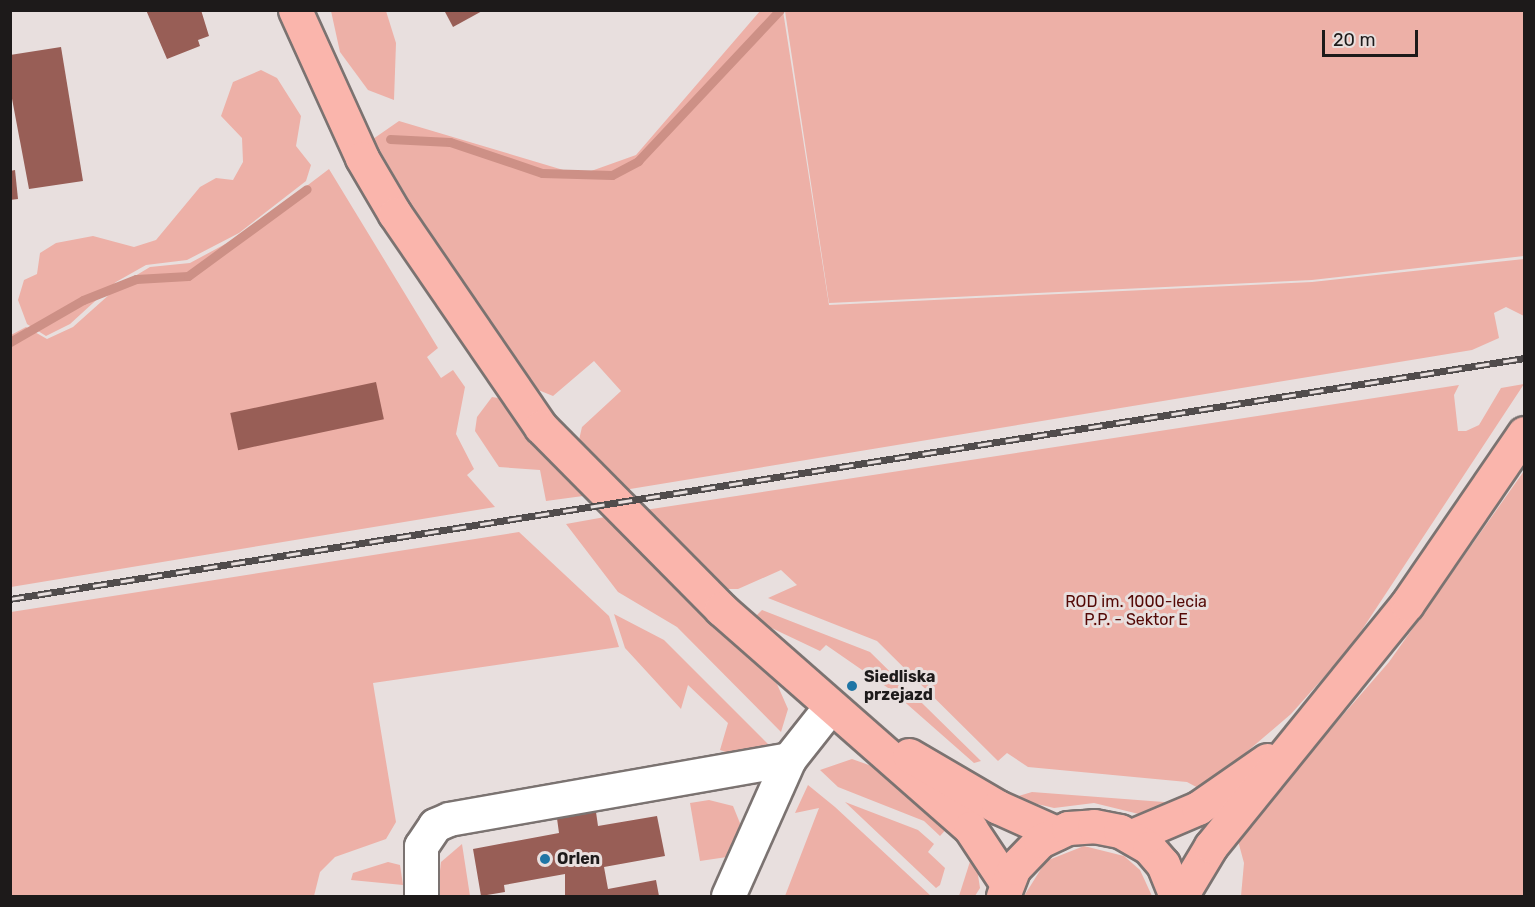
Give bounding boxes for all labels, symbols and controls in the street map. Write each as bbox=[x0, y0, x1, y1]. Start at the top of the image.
scale bar bbox=[1325, 18, 1421, 56]
text: 20 m bbox=[1333, 29, 1375, 51]
park label: ROD im. 1000-lecia P.P. - Sektor E bbox=[1065, 592, 1207, 630]
place label: Siedliska przejazd bbox=[864, 667, 935, 705]
marker: Siedliska przejazd bbox=[845, 679, 859, 693]
place label: Orlen bbox=[557, 849, 600, 869]
marker: Orlen bbox=[538, 852, 552, 866]

